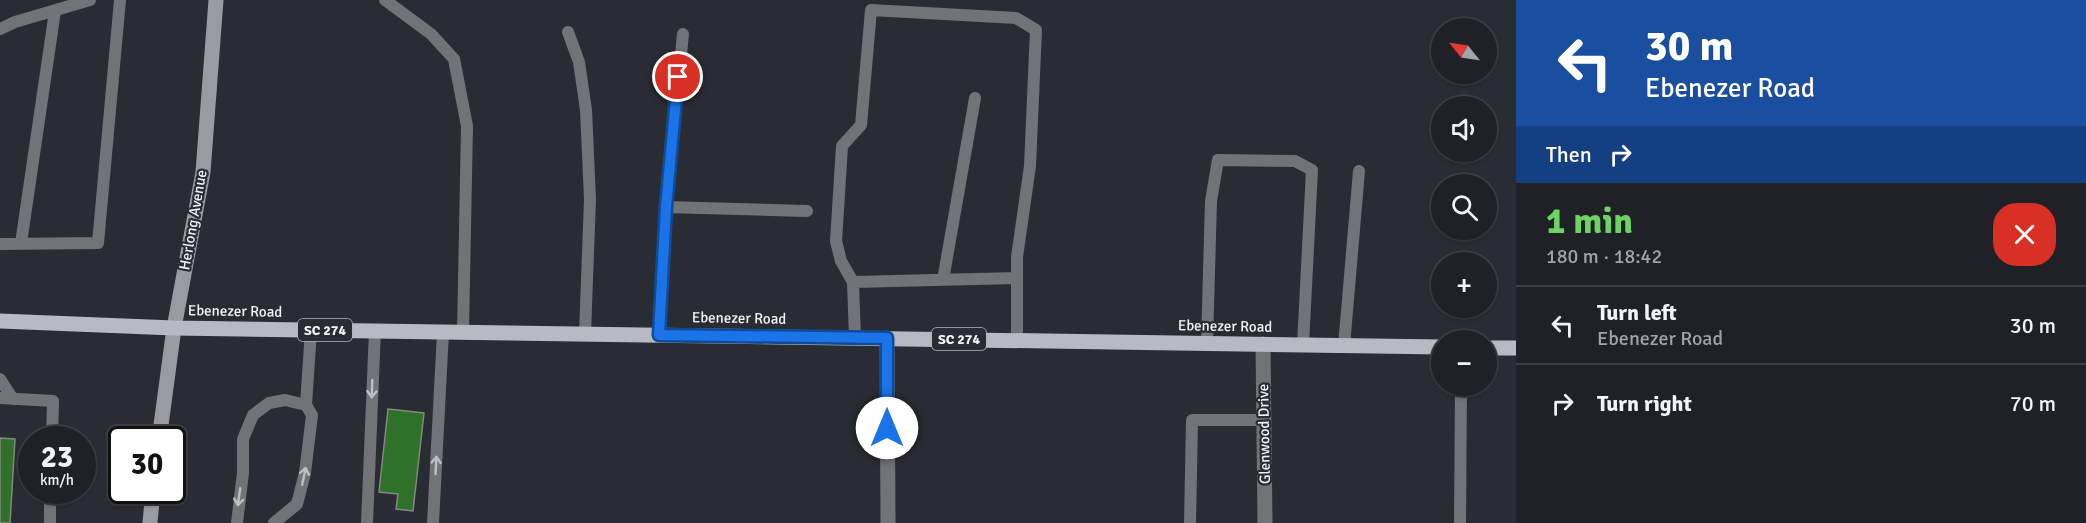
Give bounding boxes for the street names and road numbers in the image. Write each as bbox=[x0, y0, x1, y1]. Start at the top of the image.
street label: Herlong Avenue bbox=[175, 168, 211, 272]
street label: Ebenezer Road bbox=[188, 301, 282, 321]
street label: Ebenezer Road bbox=[692, 308, 786, 328]
street label: Ebenezer Road bbox=[1178, 316, 1272, 336]
road number: SC 274 bbox=[298, 319, 352, 341]
road number: SC 274 bbox=[932, 328, 986, 350]
street label: Glenwood Drive bbox=[1254, 384, 1274, 484]

